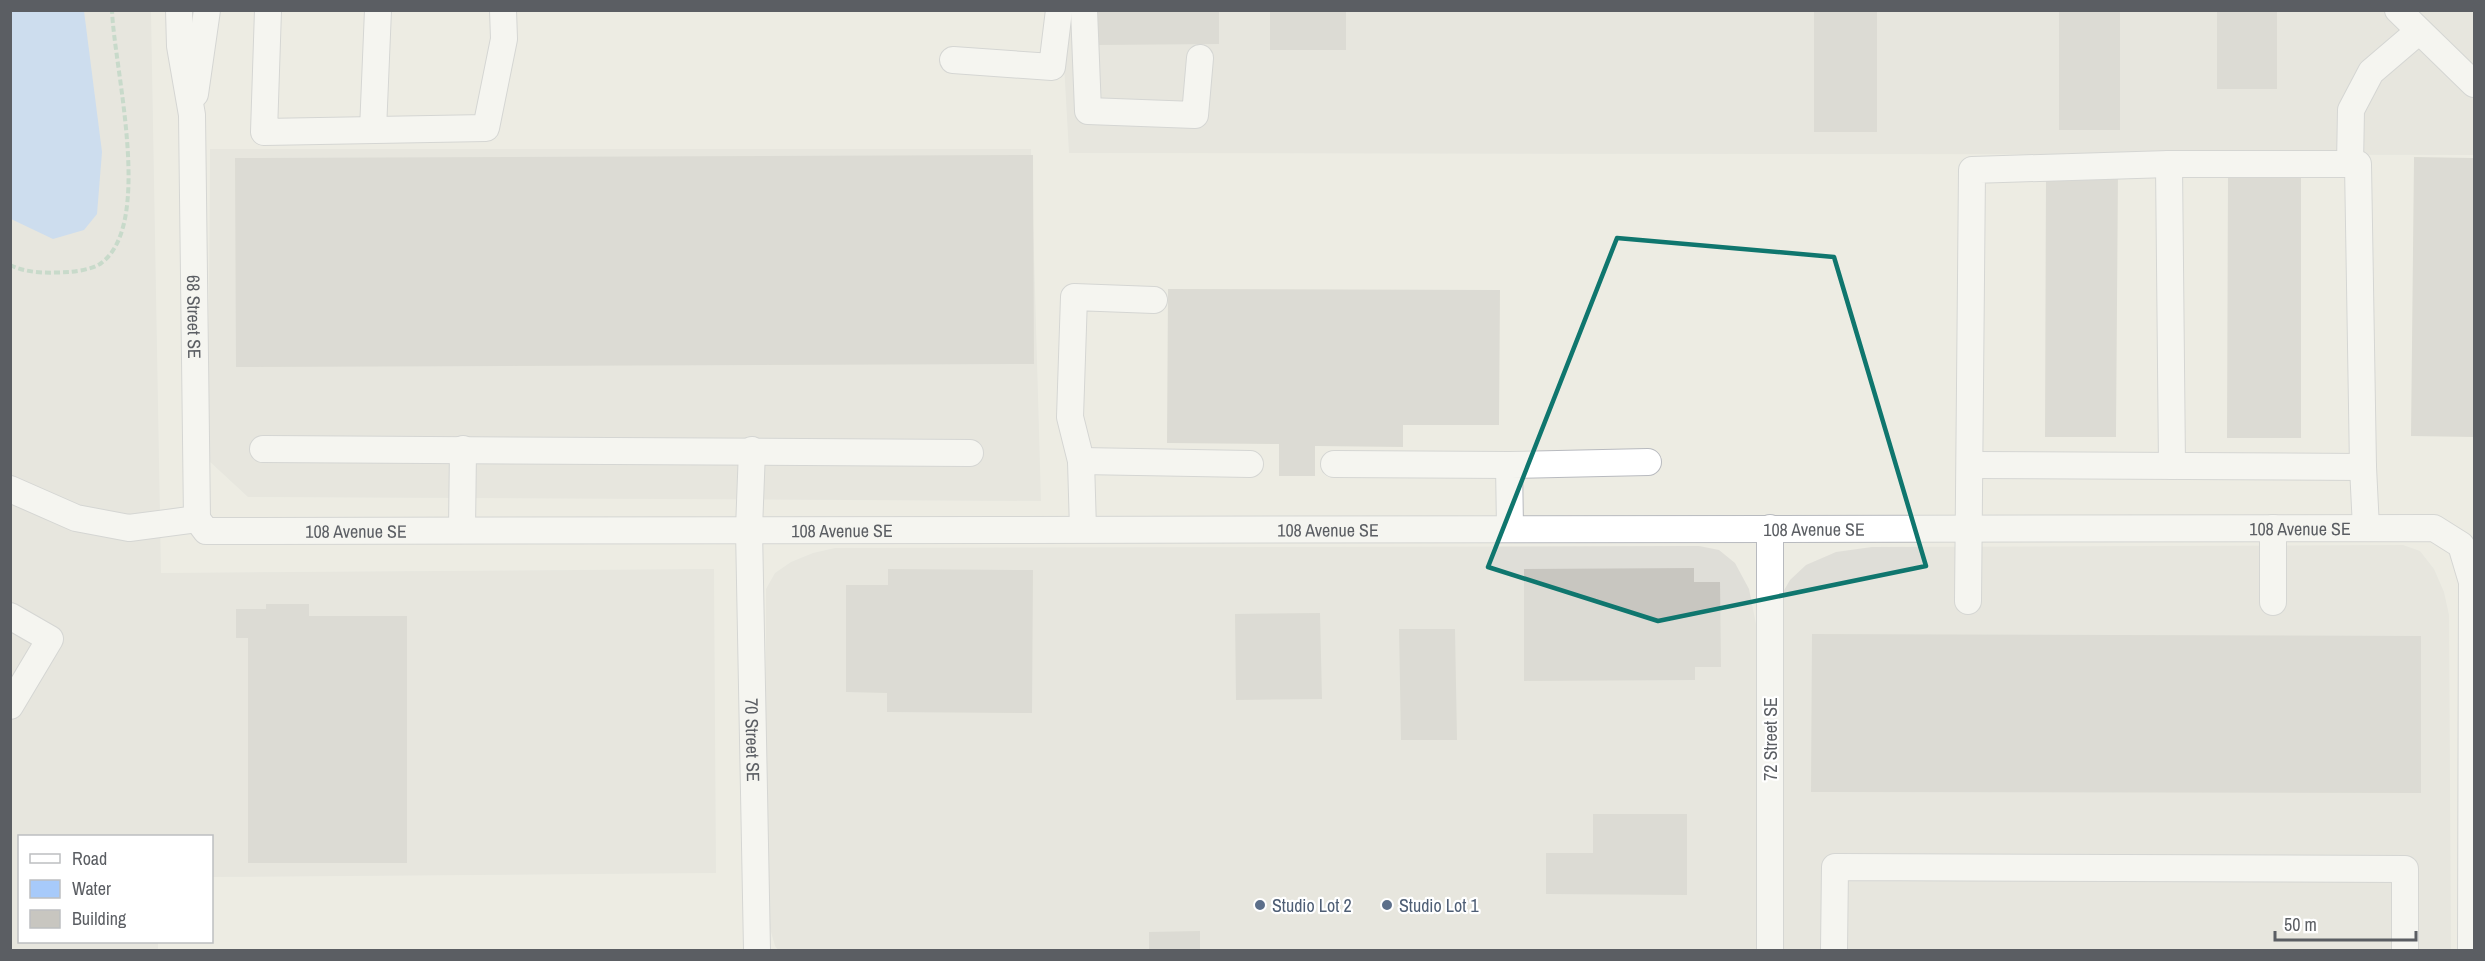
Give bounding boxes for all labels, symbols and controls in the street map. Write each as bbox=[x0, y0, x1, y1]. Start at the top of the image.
street label: 68 Street SE bbox=[181, 275, 208, 359]
street label: 108 Avenue SE bbox=[1763, 516, 1865, 541]
street label: 108 Avenue SE bbox=[2249, 516, 2351, 541]
street label: 108 Avenue SE bbox=[1277, 517, 1379, 542]
street label: 108 Avenue SE bbox=[305, 518, 407, 543]
street label: 108 Avenue SE bbox=[791, 518, 893, 543]
street label: 72 Street SE bbox=[1758, 697, 1783, 781]
street label: 70 Street SE bbox=[740, 698, 766, 782]
legend bbox=[18, 835, 213, 943]
text: Road bbox=[72, 846, 107, 871]
text: Water bbox=[72, 876, 111, 901]
place label: Studio Lot 2 bbox=[1272, 893, 1352, 918]
place label: Studio Lot 1 bbox=[1399, 893, 1479, 918]
marker: Studio Lot 2 bbox=[1253, 898, 1267, 912]
marker: Studio Lot 1 bbox=[1380, 898, 1394, 912]
scale bar bbox=[2275, 904, 2416, 942]
text: Building bbox=[72, 906, 127, 931]
text: 50 m bbox=[2284, 912, 2317, 937]

